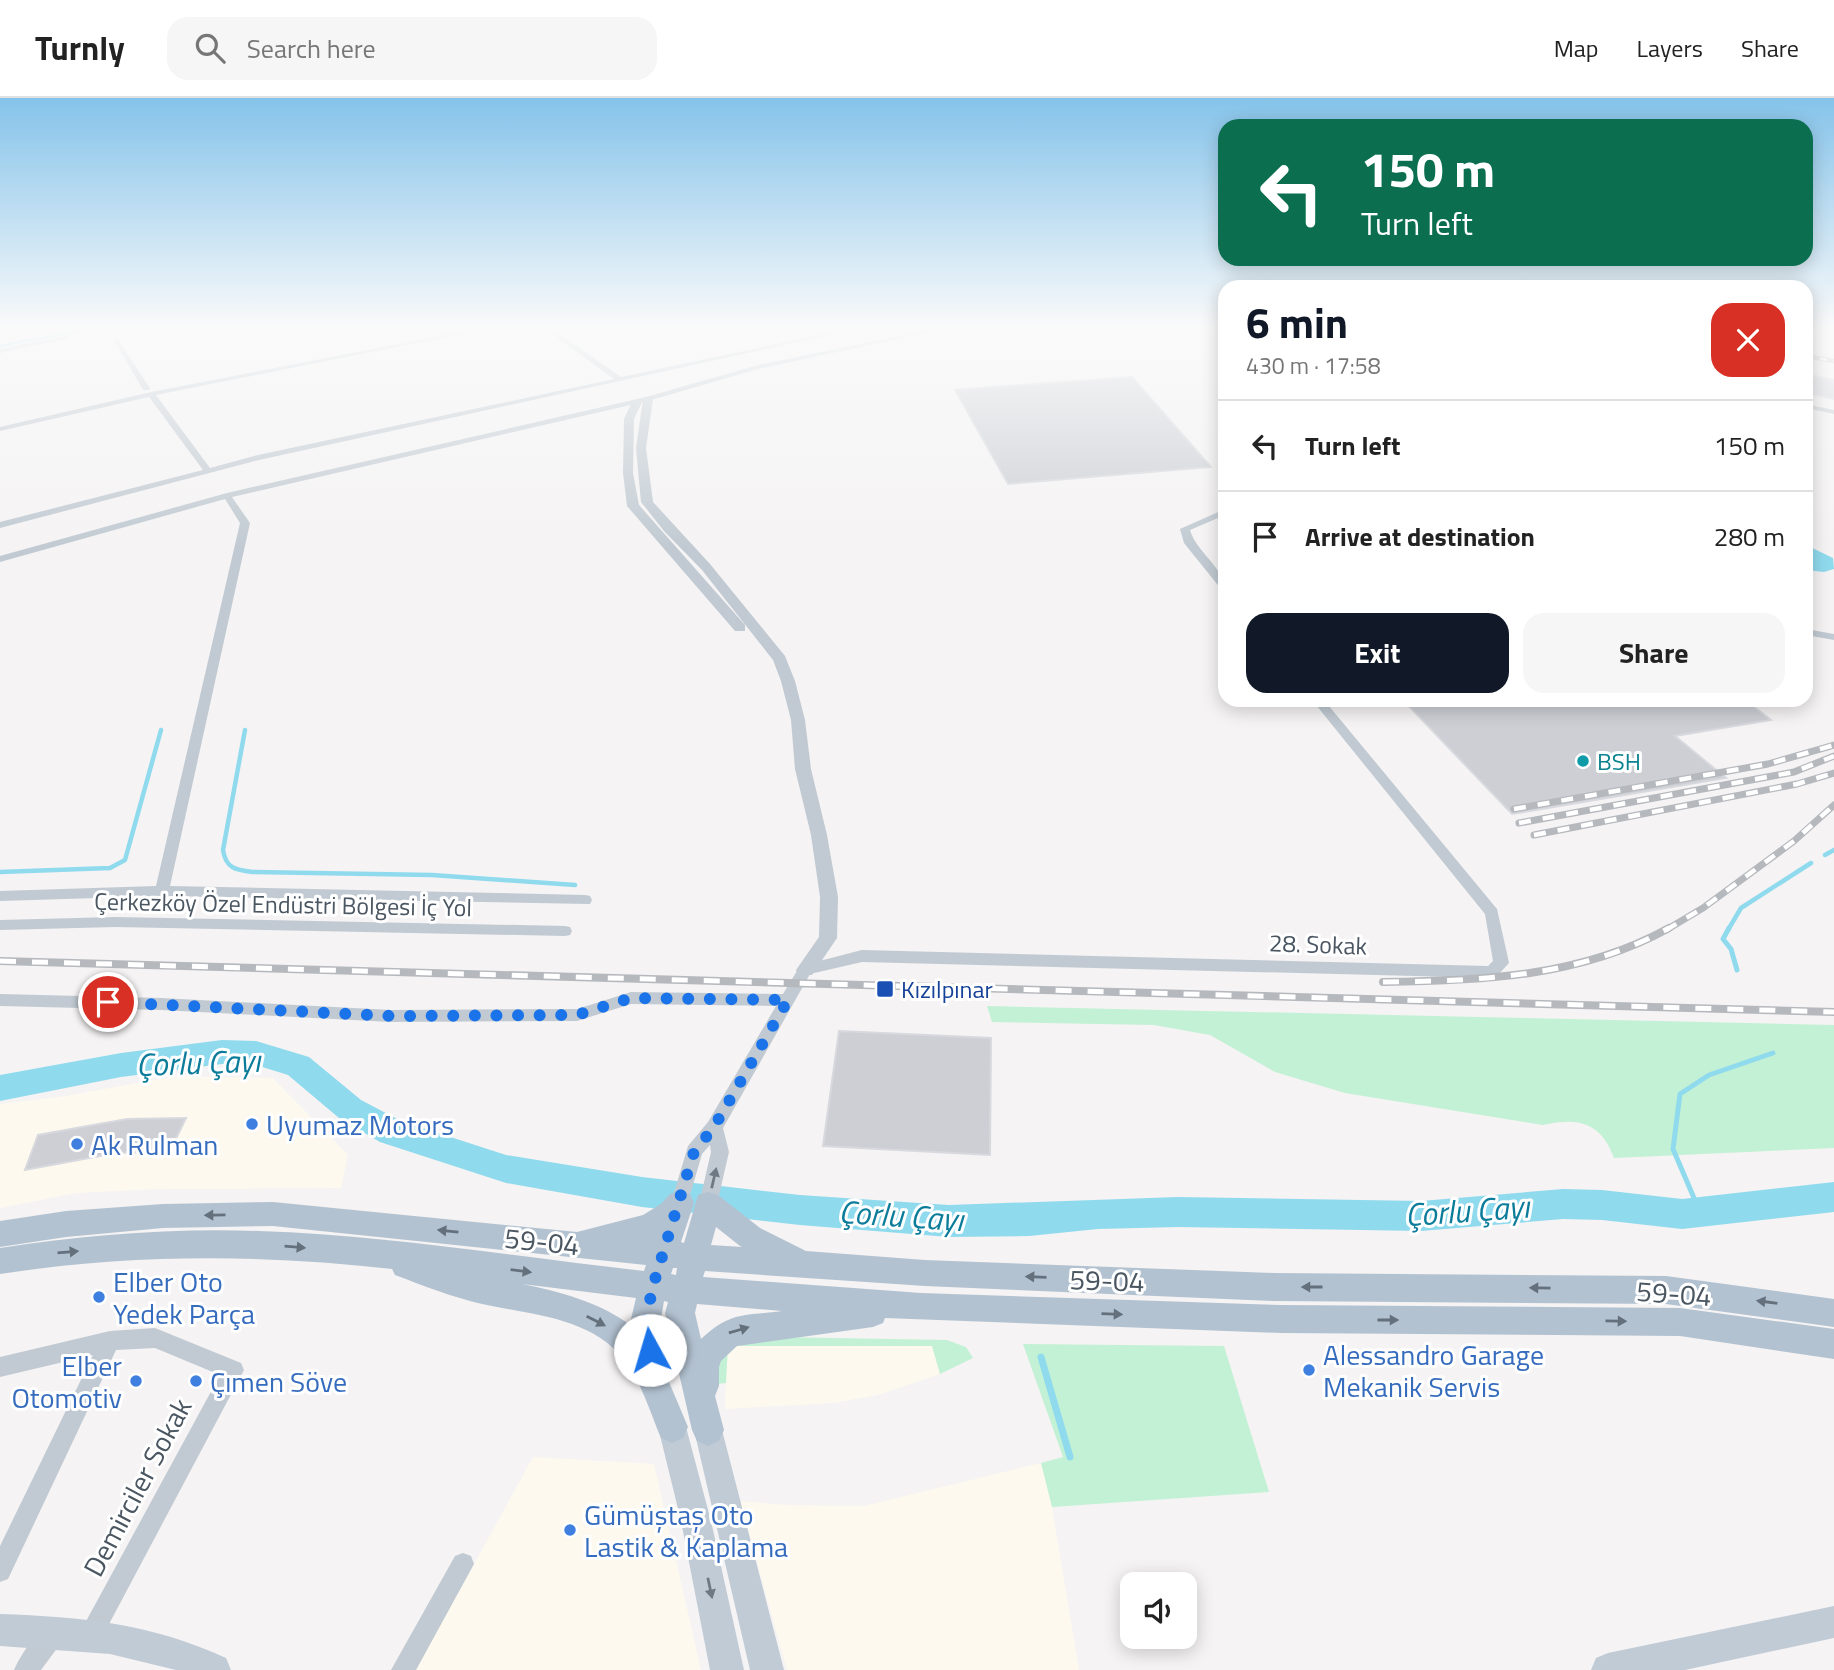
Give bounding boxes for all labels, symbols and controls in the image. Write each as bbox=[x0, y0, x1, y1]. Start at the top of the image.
search box bbox=[167, 17, 657, 80]
text: Turnly bbox=[35, 23, 125, 73]
icon: search bbox=[191, 29, 229, 67]
text: Search here bbox=[247, 29, 376, 68]
text: Map bbox=[1554, 30, 1599, 66]
text: Layers bbox=[1637, 30, 1703, 66]
text: Share bbox=[1741, 30, 1799, 66]
text: 150 m bbox=[1361, 131, 1495, 206]
icon: left bbox=[1246, 147, 1337, 238]
text: Turn left bbox=[1361, 199, 1473, 247]
text: 6 min bbox=[1246, 290, 1348, 354]
button: close bbox=[1711, 303, 1785, 377]
text: 430 m · 17:58 bbox=[1246, 348, 1381, 383]
text: Turn left bbox=[1305, 426, 1400, 465]
text: 150 m bbox=[1714, 426, 1785, 465]
icon: left bbox=[1246, 427, 1284, 465]
text: Arrive at destination bbox=[1305, 517, 1535, 556]
text: 280 m bbox=[1714, 517, 1785, 556]
icon: arrive bbox=[1246, 518, 1284, 556]
button: Exit bbox=[1246, 613, 1509, 693]
button: Share bbox=[1523, 613, 1785, 693]
place label: BSH bbox=[1597, 743, 1641, 779]
marker: BSH bbox=[1575, 753, 1591, 769]
street label: Çerkezköy Özel Endüstri Bölgesi İç Yol bbox=[94, 883, 472, 925]
street label: 28. Sokak bbox=[1268, 924, 1368, 964]
place label: Kızılpınar bbox=[901, 971, 993, 1007]
pin bbox=[78, 972, 138, 1032]
marker: Kızılpınar bbox=[875, 979, 895, 999]
icon: arrive bbox=[89, 983, 127, 1021]
water label: Çorlu Çayı bbox=[135, 1036, 263, 1088]
place label: Uyumaz Motors bbox=[266, 1103, 454, 1146]
marker: Uyumaz Motors bbox=[244, 1116, 260, 1132]
place label: Ak Rulman bbox=[91, 1123, 218, 1166]
marker: Ak Rulman bbox=[69, 1136, 85, 1152]
one-way arrow bbox=[708, 1167, 719, 1189]
water label: Çorlu Çayı bbox=[1403, 1182, 1533, 1238]
water label: Çorlu Çayı bbox=[837, 1187, 967, 1243]
one-way arrow bbox=[204, 1209, 226, 1221]
street label: 59-04 bbox=[502, 1216, 582, 1266]
one-way arrow bbox=[437, 1225, 459, 1236]
one-way arrow bbox=[284, 1242, 306, 1253]
one-way arrow bbox=[57, 1246, 79, 1257]
street label: 59-04 bbox=[1069, 1257, 1145, 1303]
place label: Elber Oto Yedek Parça bbox=[113, 1260, 255, 1335]
one-way arrow bbox=[510, 1265, 532, 1276]
street label: 59-04 bbox=[1635, 1269, 1713, 1317]
one-way arrow bbox=[1025, 1272, 1047, 1283]
one-way arrow bbox=[1301, 1281, 1323, 1293]
one-way arrow bbox=[1529, 1282, 1551, 1294]
marker: Elber Oto Yedek Parça bbox=[91, 1289, 107, 1305]
one-way arrow bbox=[1756, 1296, 1778, 1307]
one-way arrow bbox=[1101, 1308, 1123, 1319]
position arrow bbox=[613, 1313, 687, 1387]
one-way arrow bbox=[1378, 1314, 1400, 1326]
one-way arrow bbox=[1605, 1315, 1627, 1327]
one-way arrow bbox=[586, 1316, 606, 1327]
one-way arrow bbox=[728, 1325, 749, 1335]
place label: Alessandro Garage Mekanik Servis bbox=[1323, 1333, 1544, 1408]
place label: Elber Otomotiv bbox=[11, 1344, 122, 1419]
place label: Çımen Söve bbox=[210, 1360, 347, 1403]
marker: Alessandro Garage Mekanik Servis bbox=[1301, 1362, 1317, 1378]
marker: Elber Otomotiv bbox=[128, 1373, 144, 1389]
marker: Çımen Söve bbox=[188, 1373, 204, 1389]
street label: Demirciler Sokak bbox=[72, 1390, 202, 1584]
place label: Gümüştaş Oto Lastik & Kaplama bbox=[584, 1493, 788, 1568]
marker: Gümüştaş Oto Lastik & Kaplama bbox=[562, 1522, 578, 1538]
map controls bbox=[1120, 1572, 1197, 1649]
button: sound bbox=[1120, 1572, 1197, 1649]
one-way arrow bbox=[704, 1577, 715, 1599]

